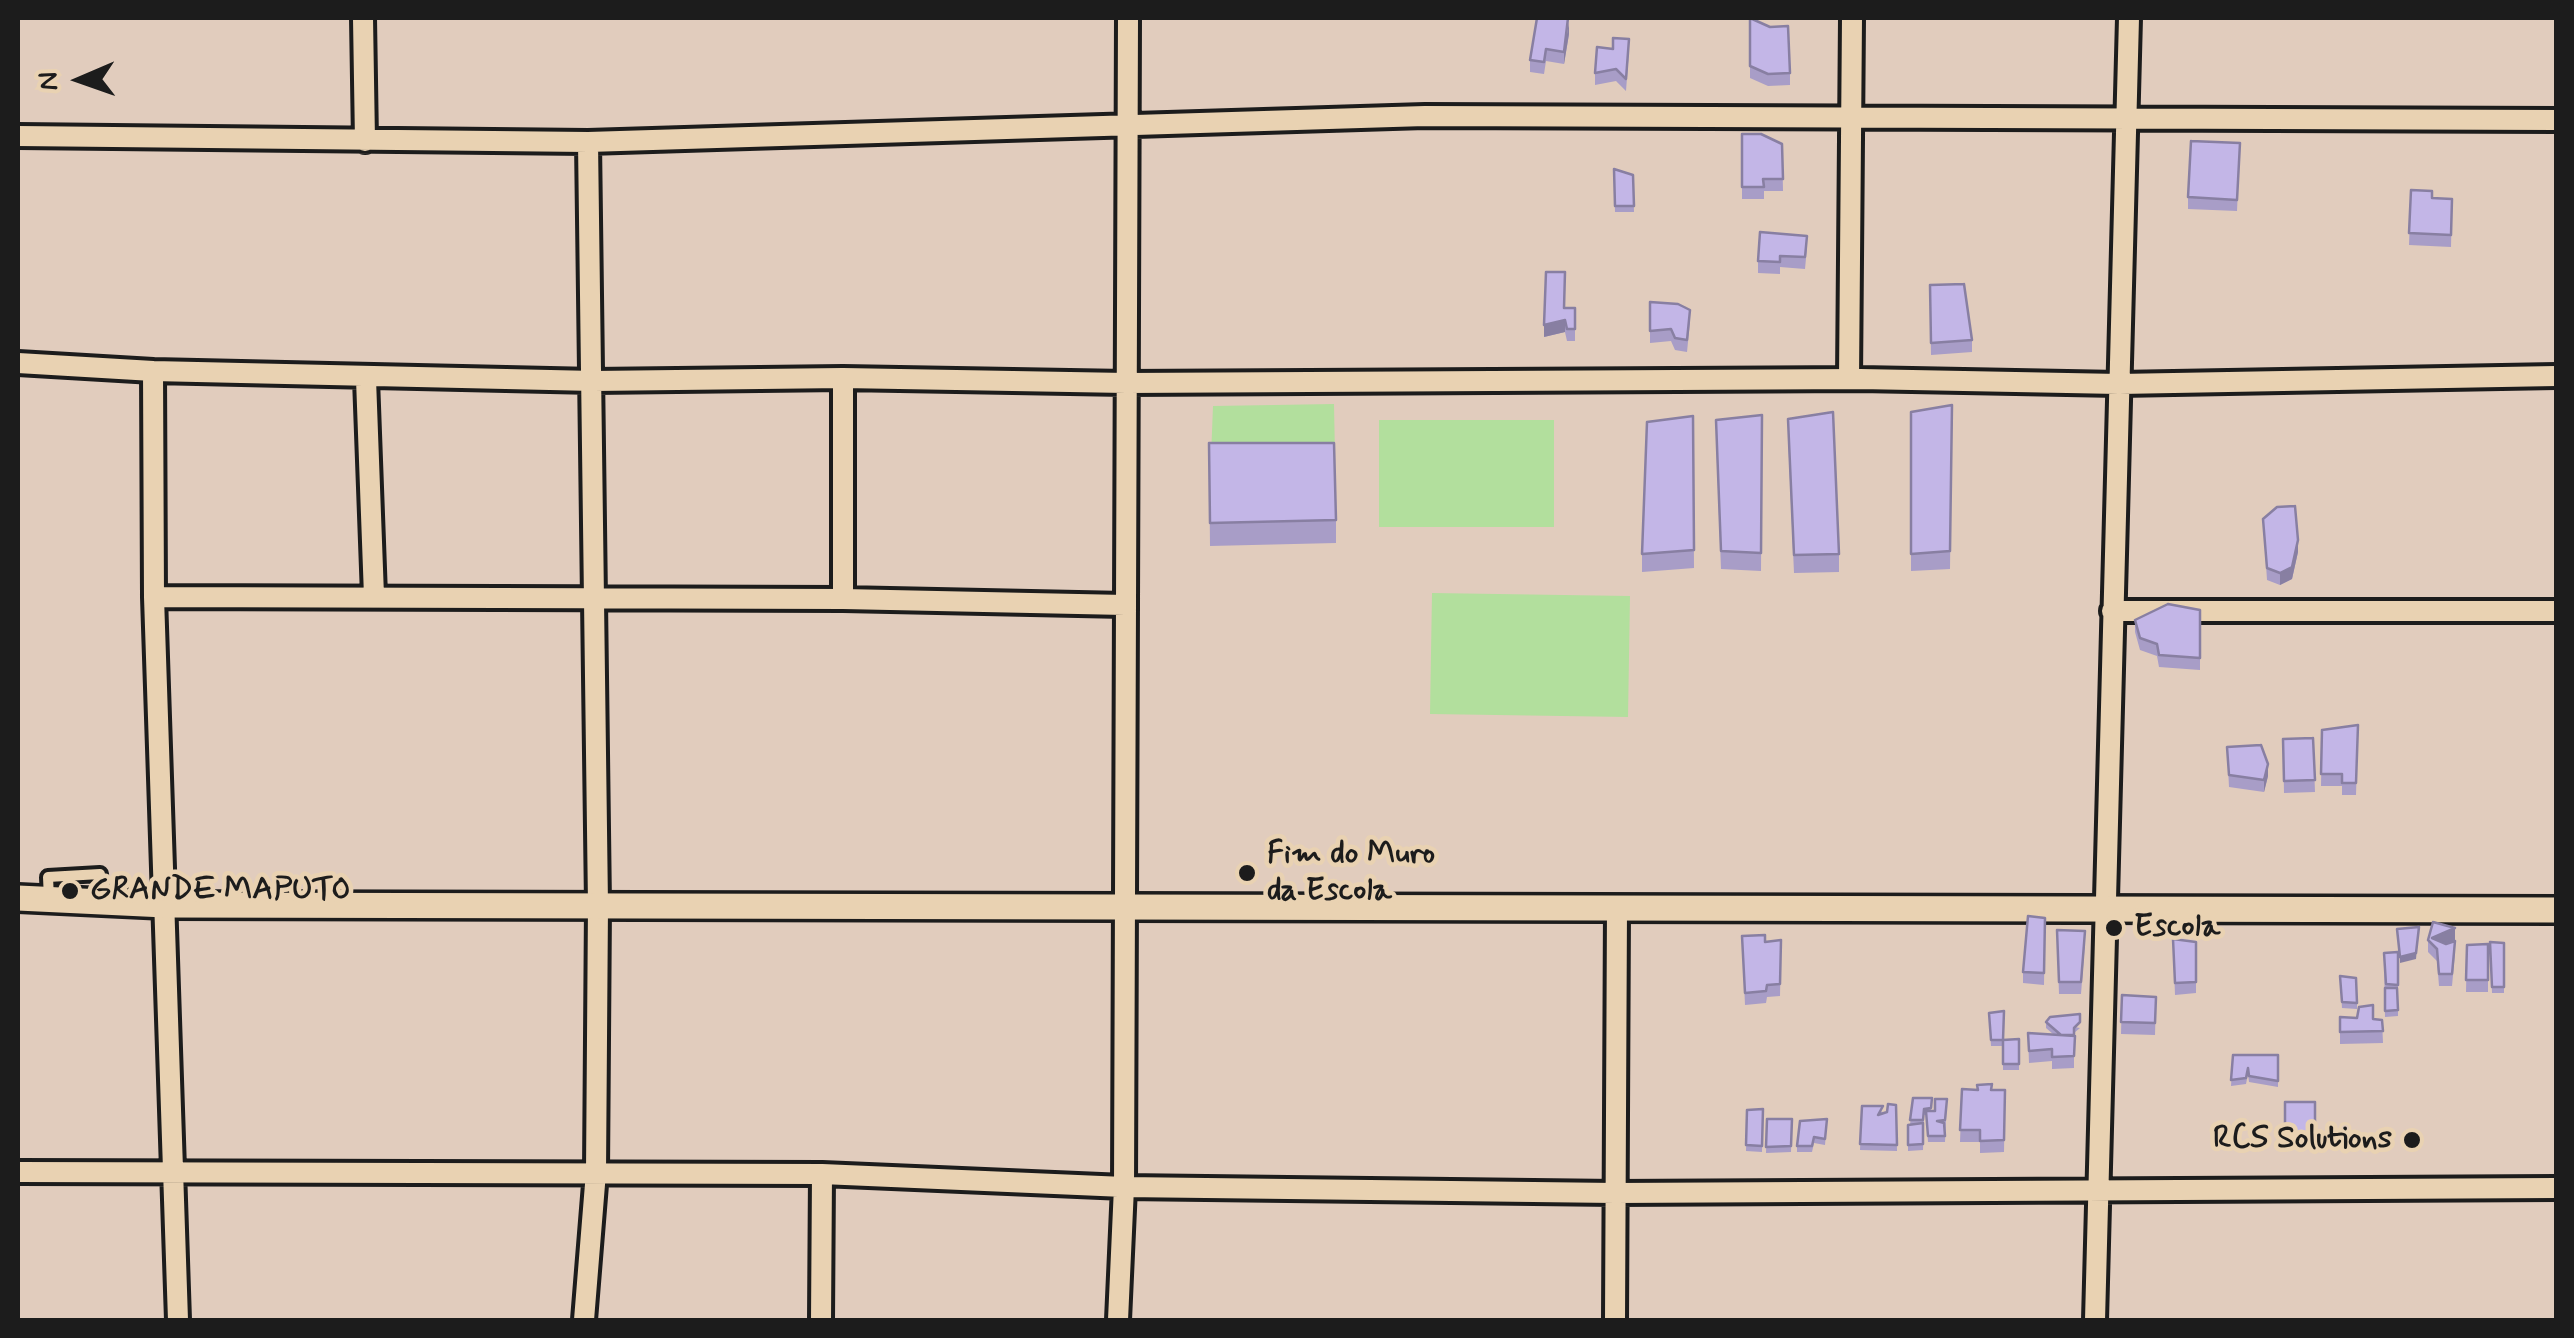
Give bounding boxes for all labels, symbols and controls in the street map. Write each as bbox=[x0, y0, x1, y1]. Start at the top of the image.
north arrow bbox=[30, 30, 130, 130]
text: N bbox=[31, 71, 68, 91]
place label: Fim do Muro da Escola bbox=[1267, 836, 1435, 911]
marker: Fim do Muro da Escola bbox=[1236, 862, 1258, 884]
place label: GRANDE MAPUTO bbox=[90, 872, 351, 910]
marker: GRANDE MAPUTO bbox=[59, 880, 81, 902]
place label: Escola bbox=[2134, 909, 2220, 947]
marker: Escola bbox=[2103, 917, 2125, 939]
place label: RCS Solutions bbox=[2213, 1121, 2392, 1159]
marker: RCS Solutions bbox=[2401, 1129, 2423, 1151]

